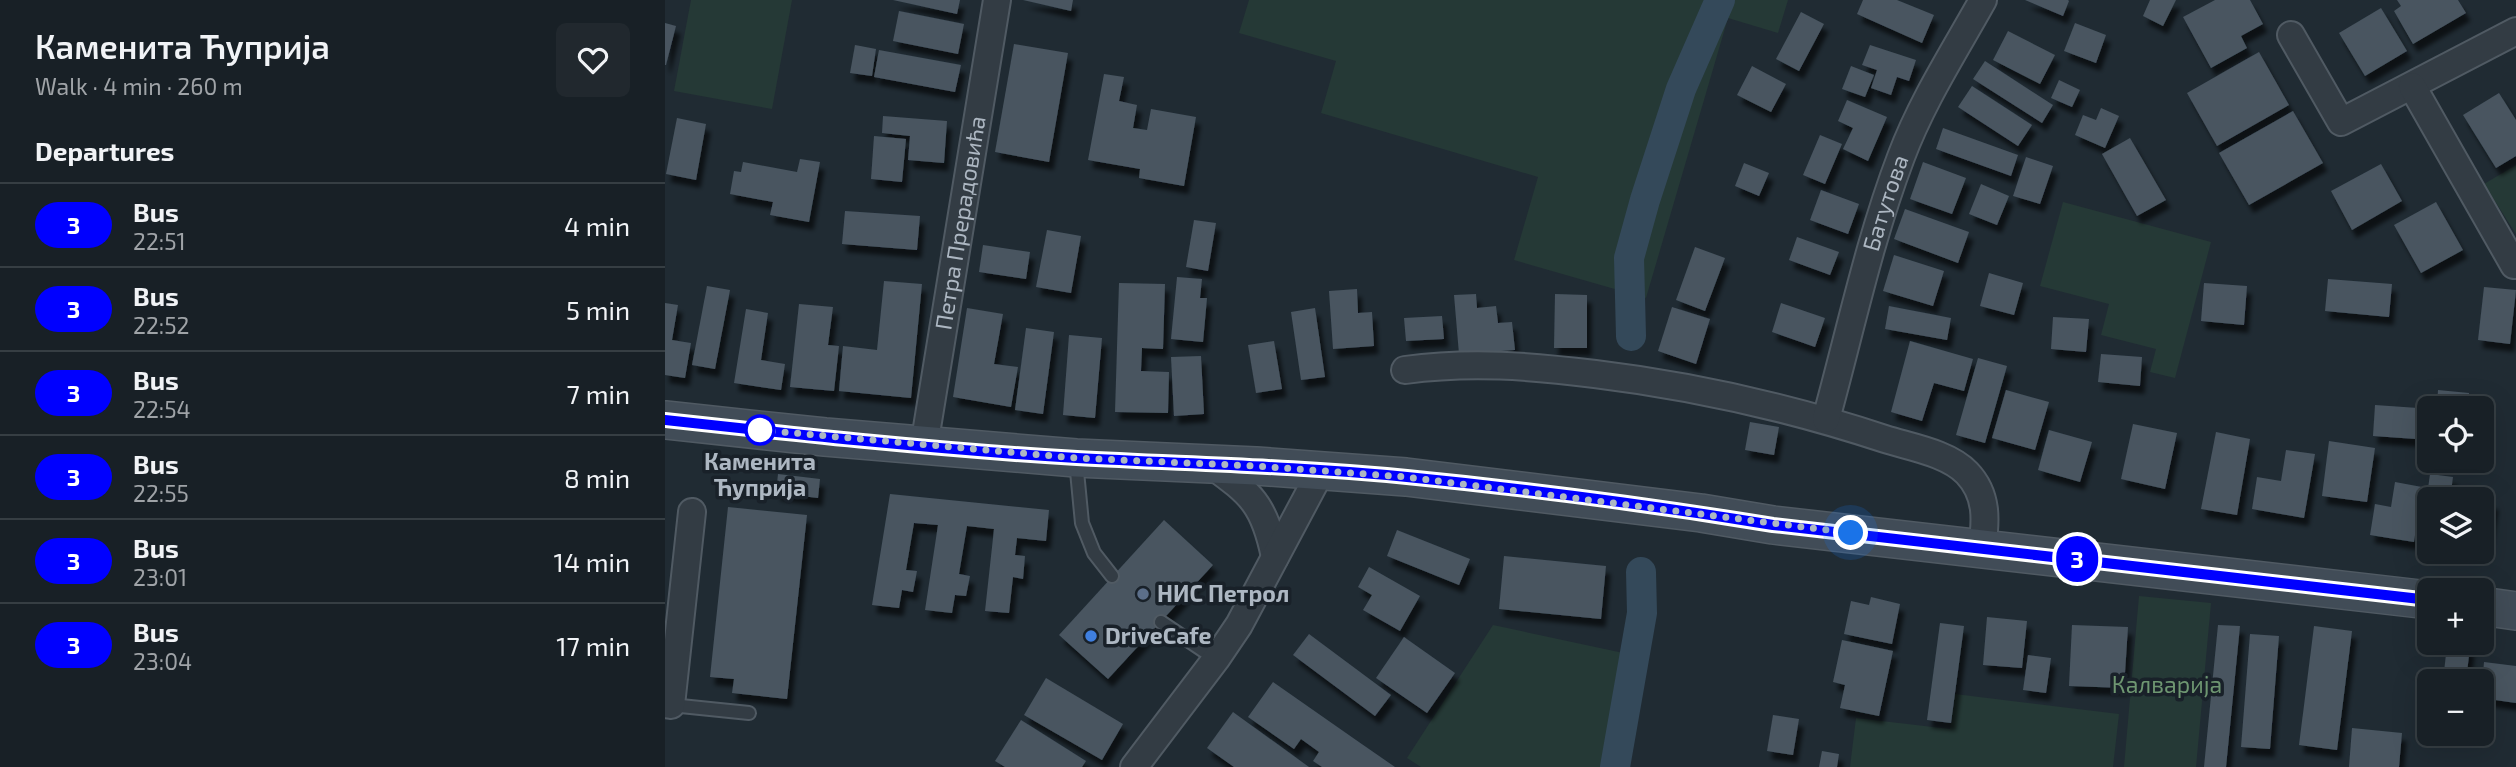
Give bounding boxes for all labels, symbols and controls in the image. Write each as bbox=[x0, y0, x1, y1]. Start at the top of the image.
button: heart bbox=[556, 23, 630, 97]
text: Каменита Ћуприја bbox=[35, 26, 330, 66]
text: Walk · 4 min · 260 m bbox=[35, 72, 243, 100]
street label: Петра Прерадовића bbox=[928, 114, 991, 332]
text: Departures bbox=[35, 135, 174, 166]
street label: Батутова bbox=[1856, 151, 1914, 254]
text: Bus bbox=[133, 196, 179, 227]
text: 3 bbox=[67, 210, 80, 239]
text: 4 min bbox=[564, 210, 630, 241]
text: 22:51 bbox=[133, 227, 186, 255]
text: Bus bbox=[133, 280, 179, 311]
text: 3 bbox=[67, 294, 80, 323]
text: 5 min bbox=[566, 294, 630, 325]
text: 22:52 bbox=[133, 311, 190, 339]
text: Bus bbox=[133, 364, 179, 395]
text: 3 bbox=[67, 378, 80, 407]
text: 7 min bbox=[567, 378, 630, 409]
text: 22:54 bbox=[133, 395, 191, 423]
map controls bbox=[2417, 396, 2494, 746]
button: locate bbox=[2417, 396, 2494, 473]
marker: Каменита Ћуприја bbox=[745, 415, 775, 445]
place label: Каменита Ћуприја bbox=[704, 447, 816, 501]
text: Bus bbox=[133, 448, 179, 479]
text: 3 bbox=[67, 462, 80, 491]
text: 8 min bbox=[564, 462, 630, 493]
text: 22:55 bbox=[133, 479, 189, 507]
button: layers bbox=[2417, 487, 2494, 564]
your location bbox=[1833, 515, 1868, 550]
text: Bus bbox=[133, 532, 179, 563]
line badge: 3 bbox=[2054, 536, 2100, 582]
text: 3 bbox=[2070, 544, 2084, 573]
text: 3 bbox=[67, 546, 80, 575]
text: 14 min bbox=[554, 546, 630, 577]
text: 23:01 bbox=[133, 563, 187, 591]
button: + bbox=[2417, 578, 2494, 655]
place label: НИС Петрол bbox=[1157, 579, 1289, 607]
marker: НИС Петрол bbox=[1135, 586, 1151, 602]
text: Bus bbox=[133, 616, 179, 647]
place label: DriveCafe bbox=[1105, 621, 1211, 649]
marker: DriveCafe bbox=[1083, 628, 1099, 644]
text: 3 bbox=[67, 630, 80, 659]
text: 17 min bbox=[556, 630, 630, 661]
text: 23:04 bbox=[133, 647, 192, 675]
button: − bbox=[2417, 669, 2494, 746]
park label: Калварија bbox=[2112, 670, 2222, 698]

